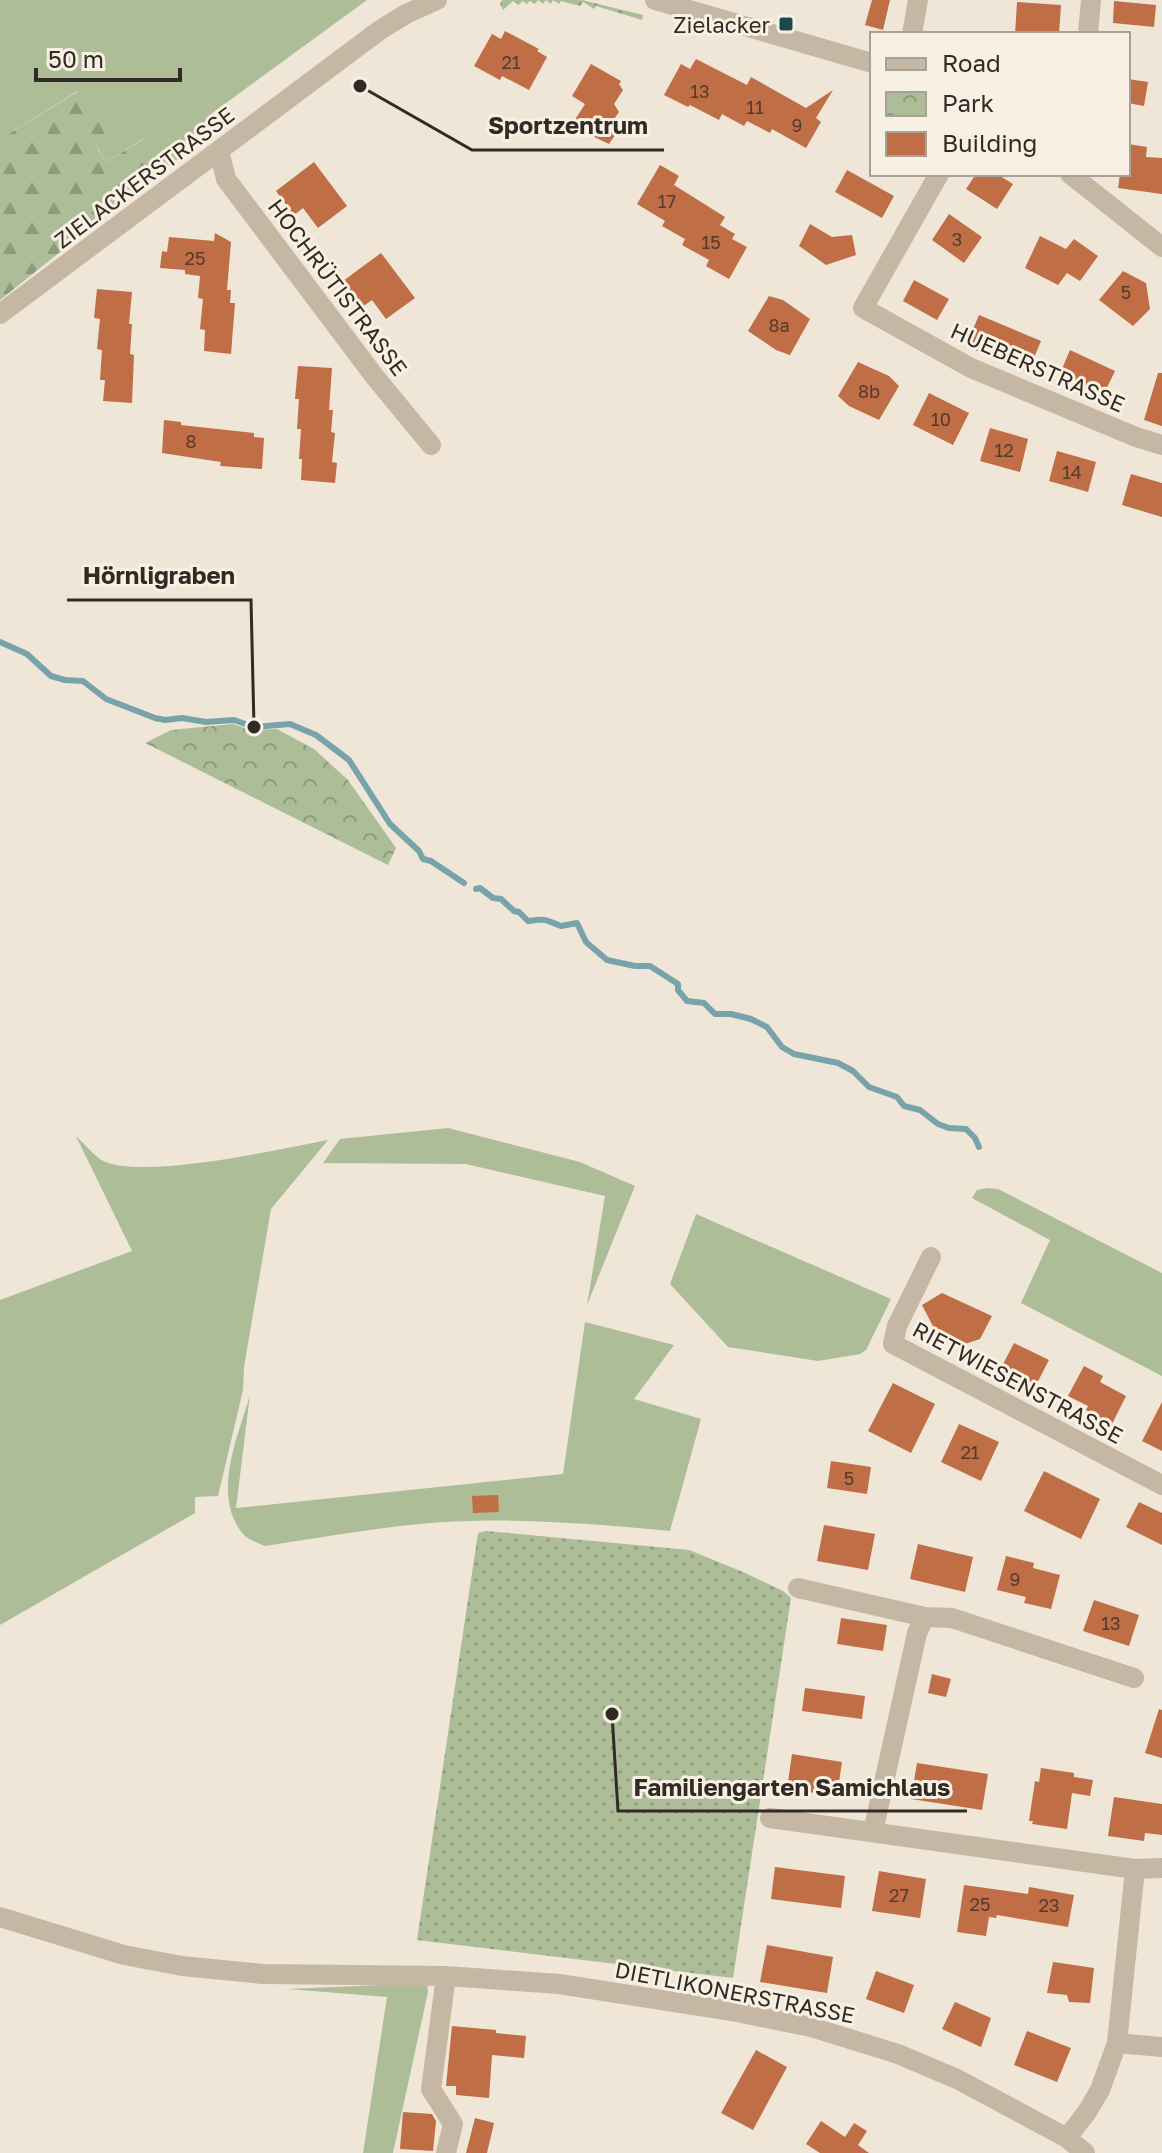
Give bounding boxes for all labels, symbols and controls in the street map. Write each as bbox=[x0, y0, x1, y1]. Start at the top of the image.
place label: Zielacker bbox=[673, 11, 770, 38]
marker: Zielacker bbox=[777, 15, 795, 33]
scale bar bbox=[36, 32, 180, 82]
legend bbox=[870, 32, 1130, 176]
text: 50 m bbox=[48, 44, 104, 73]
text: Road bbox=[942, 48, 1001, 77]
house number: 21 bbox=[501, 51, 521, 73]
house number: 13 bbox=[690, 80, 710, 102]
text: Park bbox=[942, 88, 994, 117]
house number: 11 bbox=[746, 96, 764, 118]
street label: ZIELACKERSTRASSE bbox=[49, 101, 239, 253]
callout: Sportzentrum bbox=[472, 102, 664, 150]
text: Sportzentrum bbox=[488, 110, 648, 139]
house number: 9 bbox=[792, 114, 802, 136]
text: Building bbox=[942, 128, 1037, 157]
house number: 17 bbox=[658, 190, 676, 212]
street label: HOCHRÜTISTRASSE bbox=[263, 193, 413, 381]
house number: 3 bbox=[952, 228, 962, 250]
house number: 15 bbox=[701, 231, 721, 253]
house number: 25 bbox=[185, 247, 205, 269]
house number: 5 bbox=[1121, 281, 1131, 303]
house number: 8a bbox=[768, 314, 790, 336]
street label: HUEBERSTRASSE bbox=[947, 316, 1129, 418]
house number: 8b bbox=[858, 380, 880, 402]
house number: 10 bbox=[931, 408, 951, 430]
house number: 8 bbox=[186, 430, 196, 452]
house number: 12 bbox=[994, 439, 1014, 461]
house number: 14 bbox=[1062, 461, 1082, 483]
callout: Hörnligraben bbox=[67, 552, 251, 600]
text: Hörnligraben bbox=[83, 560, 235, 589]
street label: RIETWIESENSTRASSE bbox=[908, 1315, 1128, 1449]
house number: 21 bbox=[960, 1441, 980, 1463]
house number: 5 bbox=[844, 1467, 854, 1489]
house number: 9 bbox=[1010, 1568, 1020, 1590]
house number: 13 bbox=[1101, 1612, 1121, 1634]
callout: Familiengarten Samichlaus bbox=[618, 1763, 967, 1811]
text: Familiengarten Samichlaus bbox=[634, 1772, 950, 1801]
house number: 27 bbox=[889, 1884, 909, 1906]
house number: 25 bbox=[970, 1893, 990, 1915]
house number: 23 bbox=[1039, 1894, 1059, 1916]
street label: DIETLIKONERSTRASSE bbox=[613, 1955, 857, 2029]

